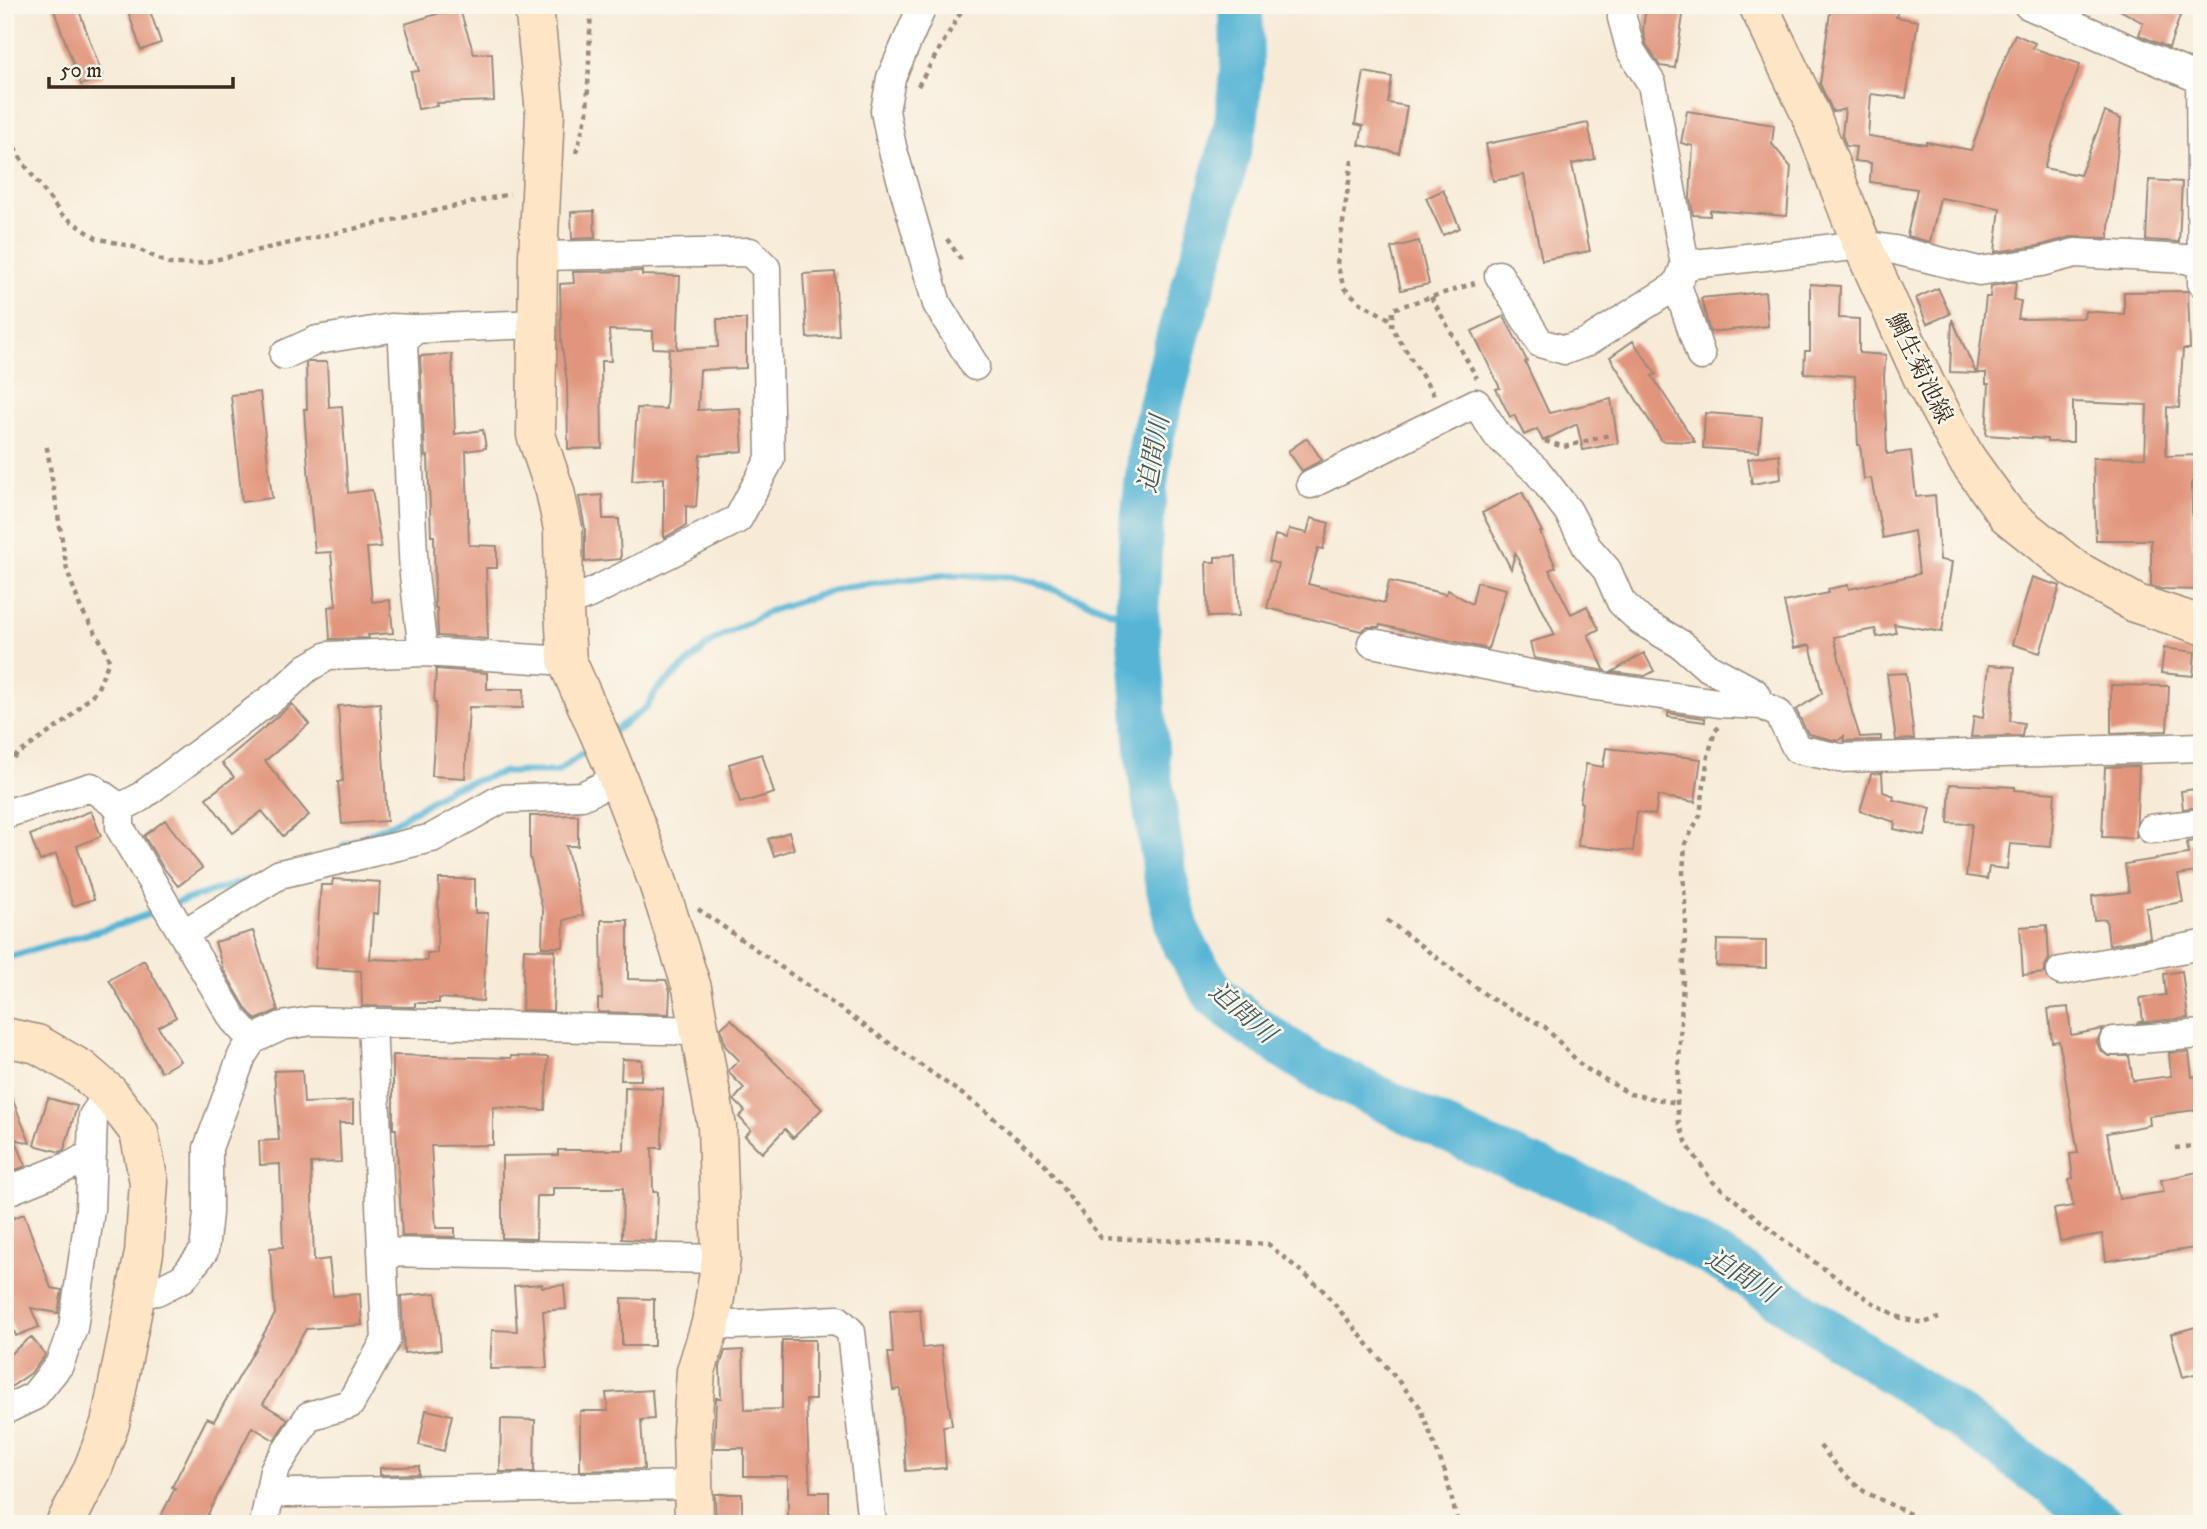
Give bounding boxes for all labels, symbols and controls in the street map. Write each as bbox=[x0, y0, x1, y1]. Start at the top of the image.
scale bar bbox=[49, 46, 233, 90]
text: 50 m bbox=[60, 58, 102, 84]
street label: 鯛生菊池線 bbox=[1879, 308, 1959, 429]
water label: 迫間川 bbox=[1131, 410, 1178, 496]
water label: 迫間川 bbox=[1202, 975, 1285, 1053]
water label: 迫間川 bbox=[1699, 1242, 1786, 1313]

